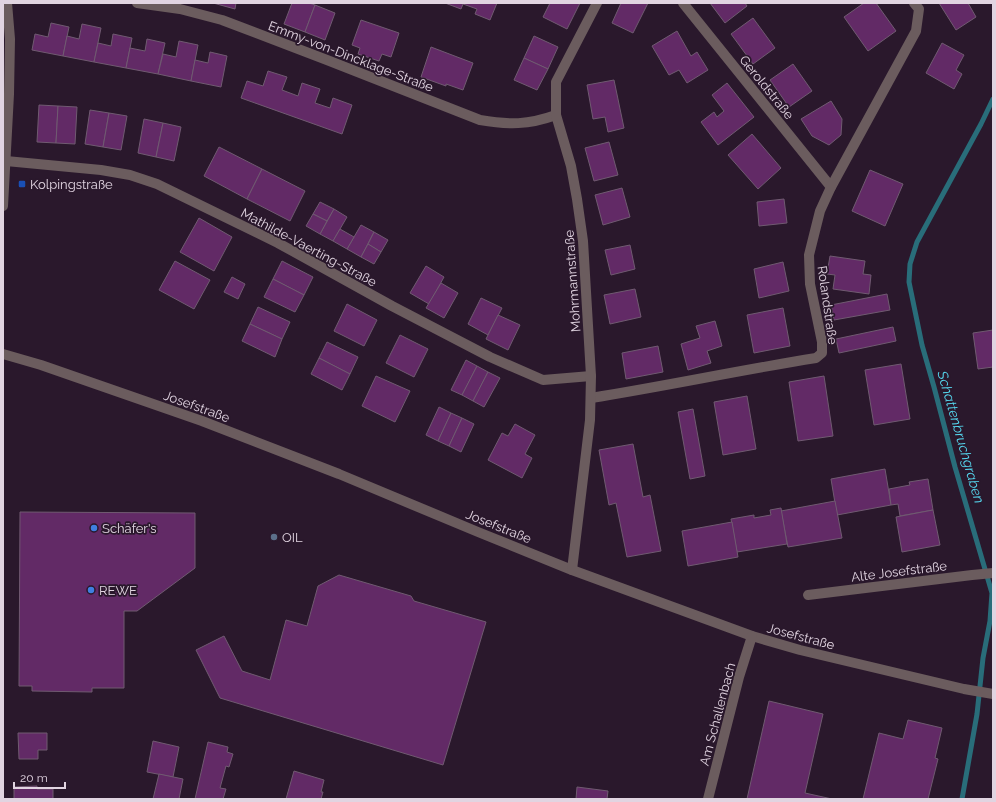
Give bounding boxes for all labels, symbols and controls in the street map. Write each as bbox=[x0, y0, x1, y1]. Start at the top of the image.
street label: Emmy-von-Dincklage-Straße bbox=[266, 18, 436, 95]
street label: Geroldstraße bbox=[736, 52, 797, 123]
place label: Kolpingstraße bbox=[30, 177, 113, 192]
marker: Kolpingstraße bbox=[17, 179, 27, 189]
street label: Mathilde-Vaerting-Straße bbox=[238, 205, 380, 290]
street label: Mohrmannstraße bbox=[561, 229, 584, 333]
street label: Rolandstraße bbox=[815, 265, 841, 346]
water label: Schattenbruchgraben bbox=[934, 368, 988, 505]
street label: Josefstraße bbox=[162, 388, 232, 425]
street label: Josefstraße bbox=[464, 507, 534, 546]
place label: Schäfer's bbox=[102, 521, 157, 536]
marker: Schäfer's bbox=[89, 523, 99, 533]
place label: OIL bbox=[282, 530, 303, 545]
marker: OIL bbox=[269, 532, 279, 542]
street label: Alte Josefstraße bbox=[850, 558, 948, 585]
place label: REWE bbox=[99, 583, 137, 598]
marker: REWE bbox=[86, 585, 96, 595]
street label: Josefstraße bbox=[766, 620, 837, 653]
street label: Am Schallenbach bbox=[697, 661, 738, 767]
scale bar bbox=[14, 764, 65, 790]
text: 20 m bbox=[20, 771, 48, 785]

